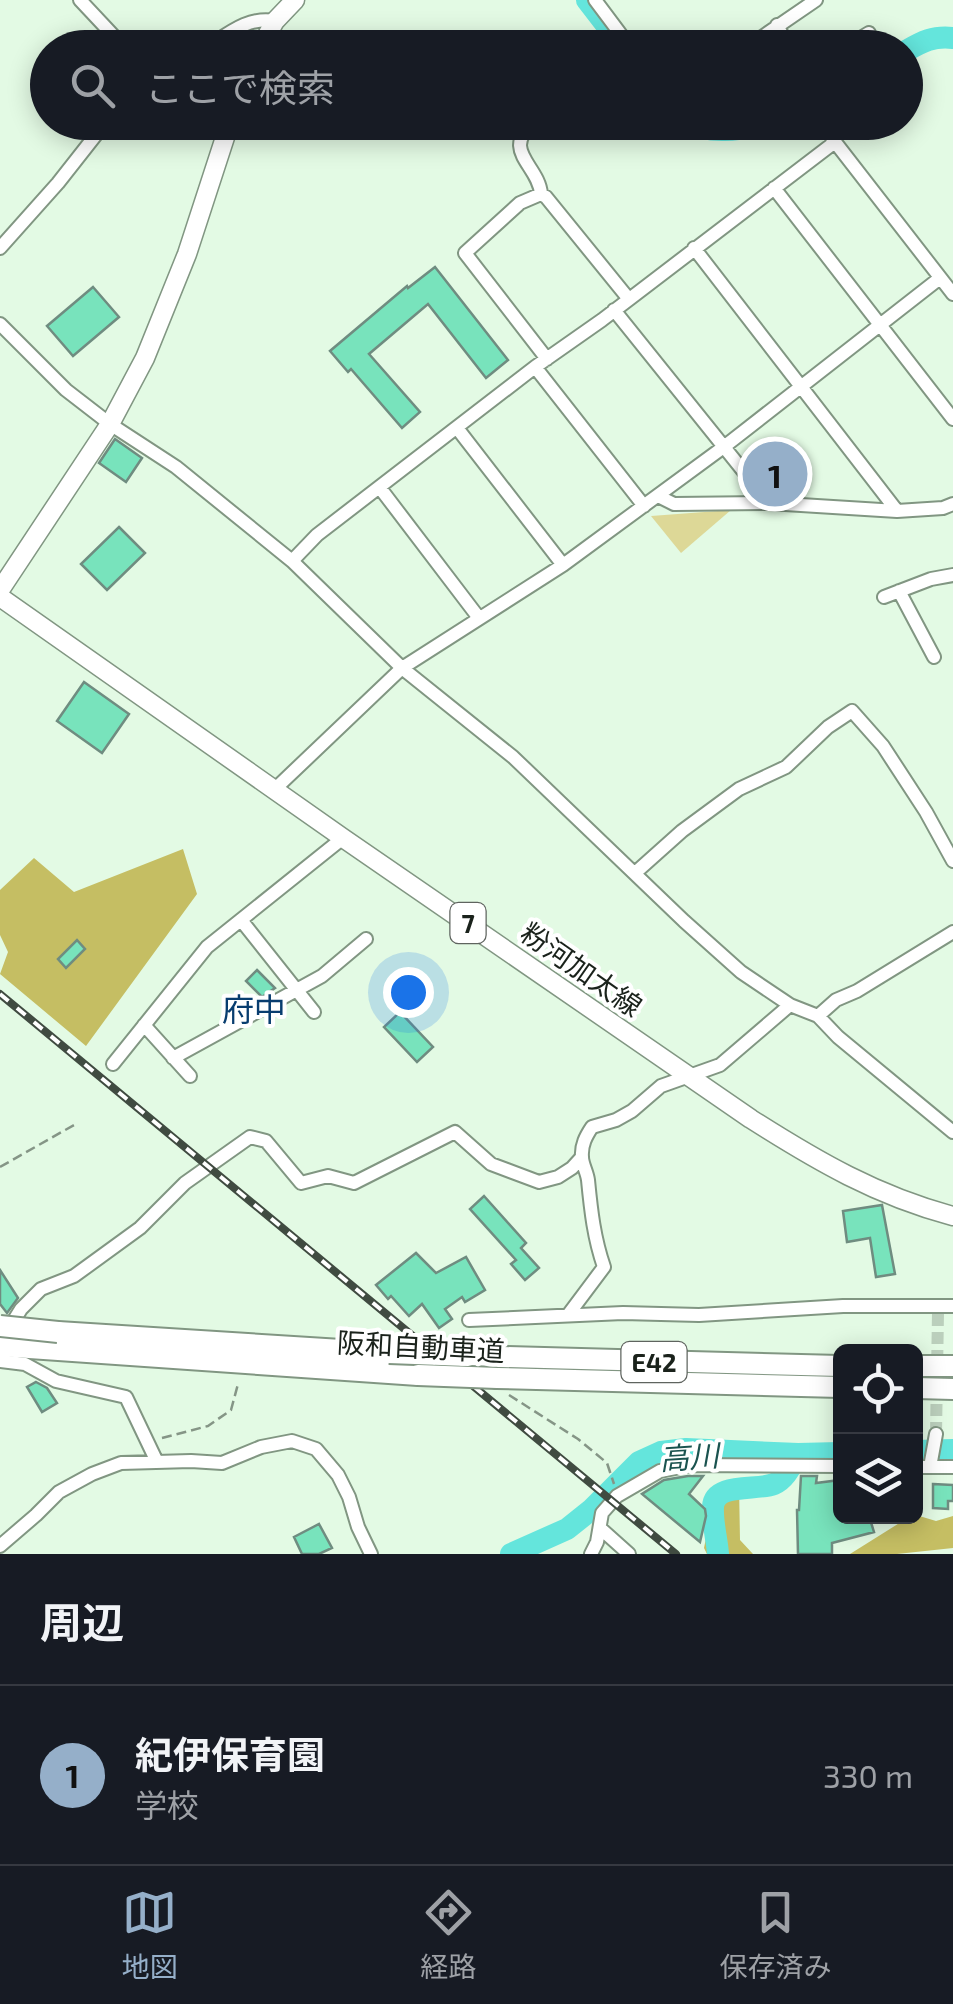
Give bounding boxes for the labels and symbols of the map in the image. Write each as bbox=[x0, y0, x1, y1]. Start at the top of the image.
pin: 1 bbox=[742, 436, 808, 512]
road number: 7 bbox=[450, 903, 486, 943]
street label: 粉河加太線 bbox=[515, 915, 649, 1023]
your location bbox=[383, 967, 434, 1018]
district label: 府中 bbox=[222, 989, 286, 1027]
street label: 阪和自動車道 bbox=[336, 1325, 506, 1367]
road number: E42 bbox=[622, 1342, 686, 1382]
water label: 高川 bbox=[658, 1436, 723, 1476]

